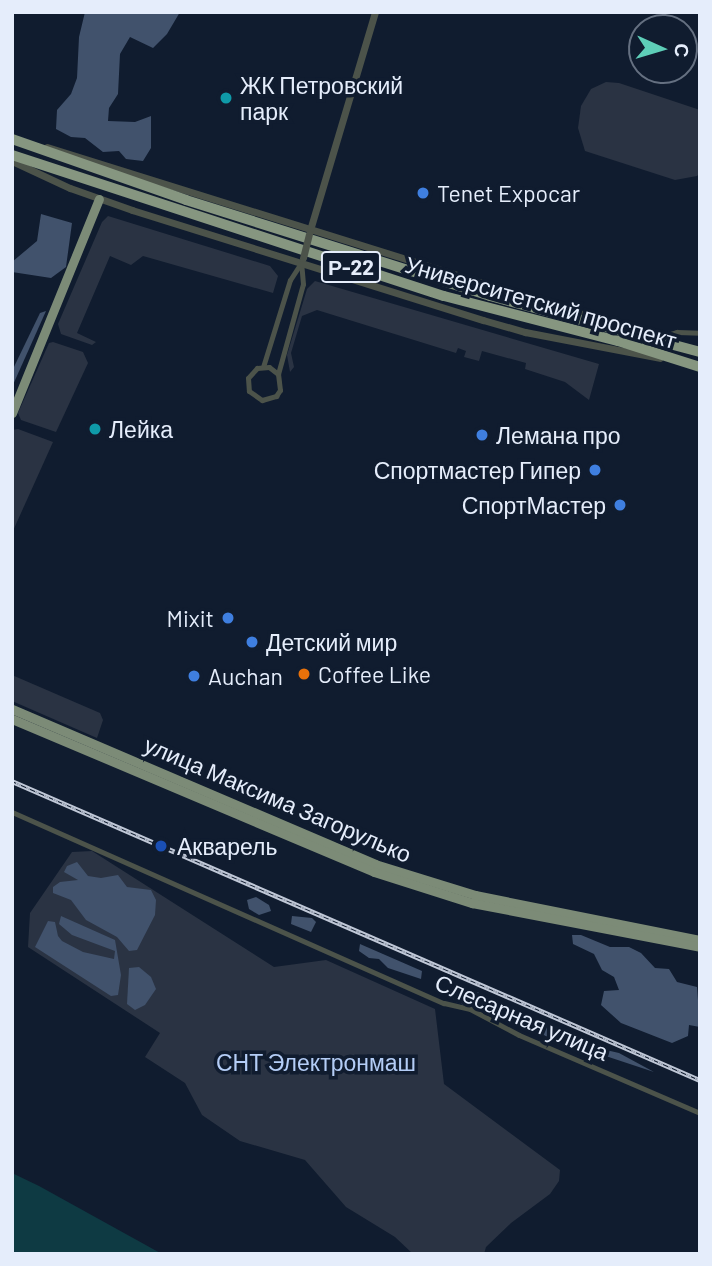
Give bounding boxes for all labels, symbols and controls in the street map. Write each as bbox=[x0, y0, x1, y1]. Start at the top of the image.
north arrow bbox=[628, 14, 698, 84]
text: С bbox=[671, 43, 694, 58]
place label: ЖК Петровский парк bbox=[240, 71, 403, 125]
marker: ЖК Петровский парк bbox=[218, 90, 234, 106]
place label: Tenet Expocar bbox=[437, 179, 580, 207]
marker: Tenet Expocar bbox=[415, 185, 431, 201]
road number: Р-22 bbox=[320, 250, 382, 284]
street label: Университетский проспект bbox=[402, 250, 680, 354]
place label: Лейка bbox=[109, 415, 173, 443]
marker: Лейка bbox=[87, 421, 103, 437]
place label: Лемана про bbox=[496, 421, 621, 449]
marker: Лемана про bbox=[474, 427, 490, 443]
place label: Спортмастер Гипер bbox=[374, 456, 581, 484]
marker: Спортмастер Гипер bbox=[587, 462, 603, 478]
place label: СпортМастер bbox=[462, 491, 606, 519]
marker: СпортМастер bbox=[612, 497, 628, 513]
place label: Mixit bbox=[166, 604, 214, 632]
marker: Mixit bbox=[220, 610, 236, 626]
place label: Детский мир bbox=[266, 628, 397, 656]
marker: Детский мир bbox=[244, 634, 260, 650]
place label: Coffee Like bbox=[318, 660, 431, 688]
place label: Auchan bbox=[208, 662, 283, 690]
marker: Coffee Like bbox=[296, 666, 312, 682]
marker: Auchan bbox=[186, 668, 202, 684]
street label: улица Максима Загорулько bbox=[140, 730, 416, 868]
place label: Акварель bbox=[177, 832, 277, 860]
marker: Акварель bbox=[151, 836, 171, 856]
street label: Слесарная улица bbox=[431, 968, 613, 1066]
park label: СНТ Электронмаш bbox=[216, 1048, 416, 1076]

